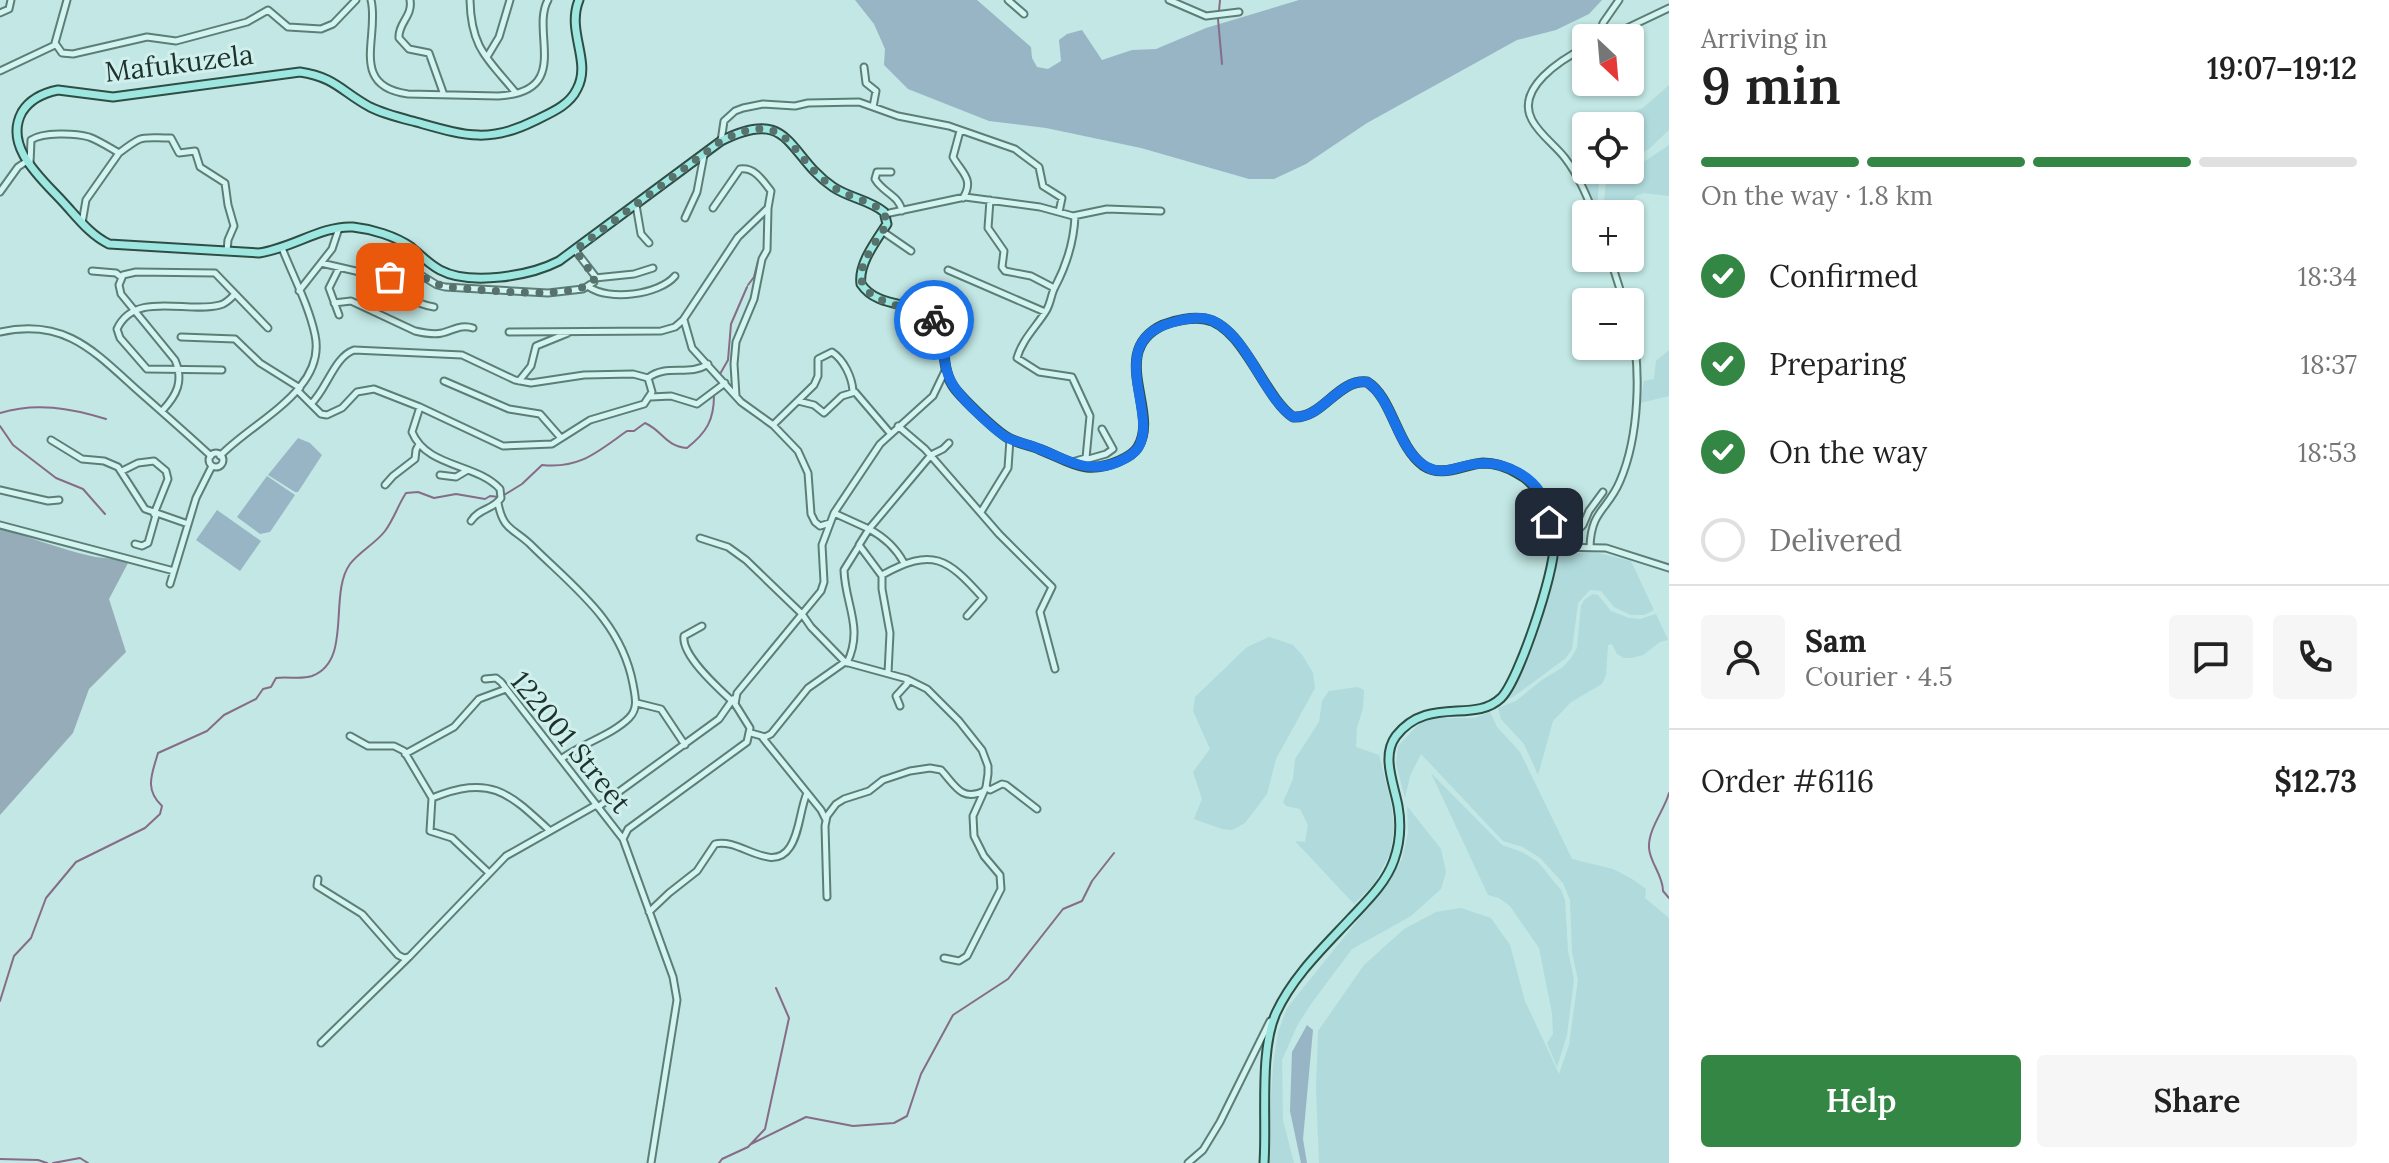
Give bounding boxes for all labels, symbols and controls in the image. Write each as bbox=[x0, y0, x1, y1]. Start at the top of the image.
text: Arriving in bbox=[1701, 22, 1828, 55]
north arrow bbox=[1572, 24, 1644, 96]
map controls bbox=[1572, 24, 1644, 360]
street label: Mafukuzela bbox=[103, 36, 255, 90]
text: 19:07–19:12 bbox=[2207, 49, 2357, 87]
text: 9 min bbox=[1701, 52, 1841, 118]
button: locate bbox=[1572, 112, 1644, 184]
text: On the way · 1.8 km bbox=[1701, 179, 1933, 212]
button: + bbox=[1572, 200, 1644, 272]
pin bbox=[356, 243, 424, 311]
icon: check bbox=[1701, 254, 1745, 298]
icon: bag bbox=[368, 255, 412, 299]
text: Confirmed bbox=[1769, 257, 1918, 295]
text: 18:34 bbox=[2298, 260, 2357, 293]
courier bbox=[894, 280, 974, 360]
button: − bbox=[1572, 288, 1644, 360]
icon: bike bbox=[912, 298, 956, 342]
icon: check bbox=[1701, 342, 1745, 386]
text: Preparing bbox=[1769, 345, 1906, 383]
text: 18:37 bbox=[2301, 348, 2357, 381]
icon: check bbox=[1701, 430, 1745, 474]
text: On the way bbox=[1769, 433, 1927, 471]
text: 18:53 bbox=[2298, 436, 2357, 469]
pin bbox=[1515, 488, 1583, 556]
icon: home bbox=[1527, 500, 1571, 544]
text: Delivered bbox=[1769, 521, 1902, 559]
button: person bbox=[1701, 615, 1785, 699]
button: chat bbox=[2169, 615, 2253, 699]
button: phone bbox=[2273, 615, 2357, 699]
text: Sam bbox=[1805, 622, 1866, 660]
text: Courier · 4.5 bbox=[1805, 660, 1953, 693]
street label: 122001 Street bbox=[503, 664, 639, 820]
text: Order #6116 bbox=[1701, 762, 1874, 800]
text: $12.73 bbox=[2274, 762, 2357, 800]
button: Help bbox=[1701, 1055, 2021, 1147]
button: Share bbox=[2037, 1055, 2357, 1147]

